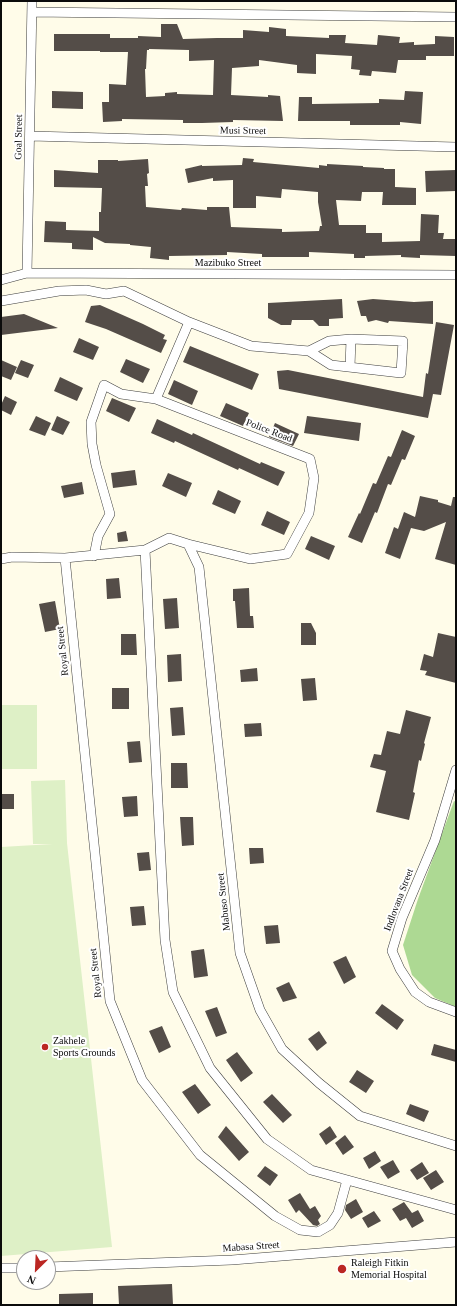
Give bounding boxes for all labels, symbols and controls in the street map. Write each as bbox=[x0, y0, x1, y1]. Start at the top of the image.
street label: Goal Street bbox=[13, 114, 25, 160]
street label: Musi Street bbox=[220, 125, 266, 137]
street label: Mazibuko Street bbox=[195, 257, 261, 269]
street label: Police Road bbox=[244, 417, 294, 445]
street label: Royal Street bbox=[54, 626, 72, 676]
street label: Indlovana Street bbox=[382, 867, 416, 933]
street label: Mabuso Street bbox=[215, 873, 233, 931]
street label: Royal Street bbox=[87, 948, 105, 998]
place label: Zakhele Sports Grounds bbox=[53, 1035, 116, 1058]
marker: Zakhele Sports Grounds bbox=[40, 1042, 50, 1052]
street label: Mabasa Street bbox=[222, 1239, 280, 1255]
north arrow bbox=[16, 1250, 56, 1290]
place label: Raleigh Fitkin Memorial Hospital bbox=[351, 1257, 427, 1280]
marker: Raleigh Fitkin Memorial Hospital bbox=[336, 1263, 348, 1275]
text: N bbox=[25, 1273, 38, 1287]

